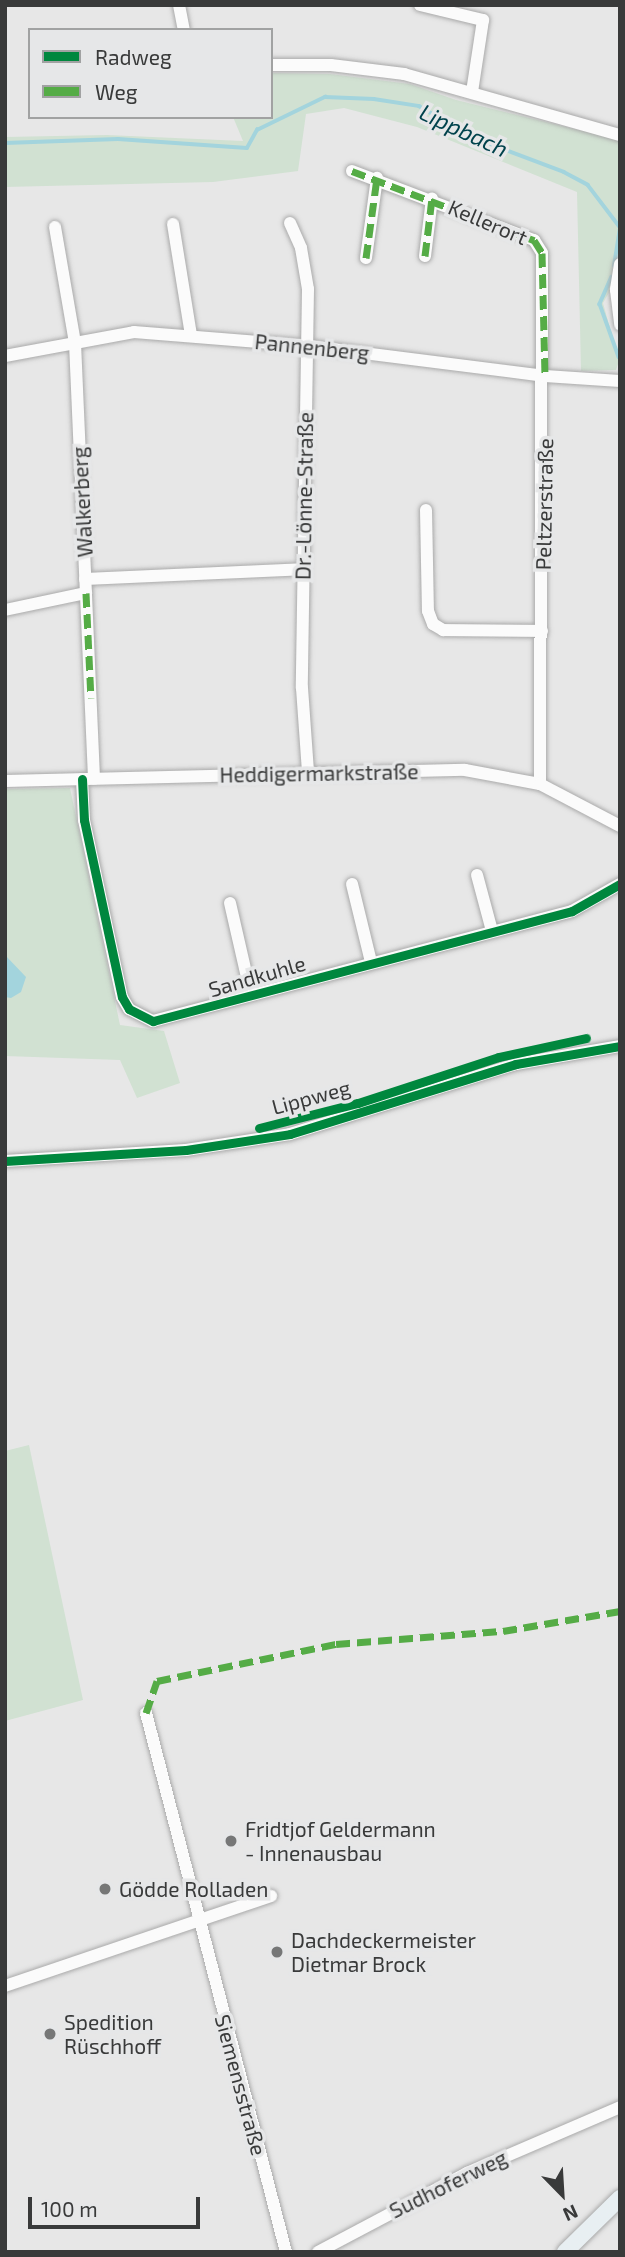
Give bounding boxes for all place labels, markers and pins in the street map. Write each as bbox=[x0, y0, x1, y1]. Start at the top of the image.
place label: Fridtjof Geldermann - Innenausbau bbox=[245, 1816, 436, 1866]
marker: Fridtjof Geldermann - Innenausbau bbox=[223, 1833, 239, 1849]
place label: Gödde Rolladen bbox=[119, 1876, 268, 1902]
marker: Gödde Rolladen bbox=[97, 1881, 113, 1897]
place label: Dachdeckermeister Dietmar Brock bbox=[291, 1927, 476, 1977]
marker: Dachdeckermeister Dietmar Brock bbox=[269, 1944, 285, 1960]
place label: Spedition Rüschhoff bbox=[64, 2009, 161, 2059]
marker: Spedition Rüschhoff bbox=[42, 2026, 58, 2042]

